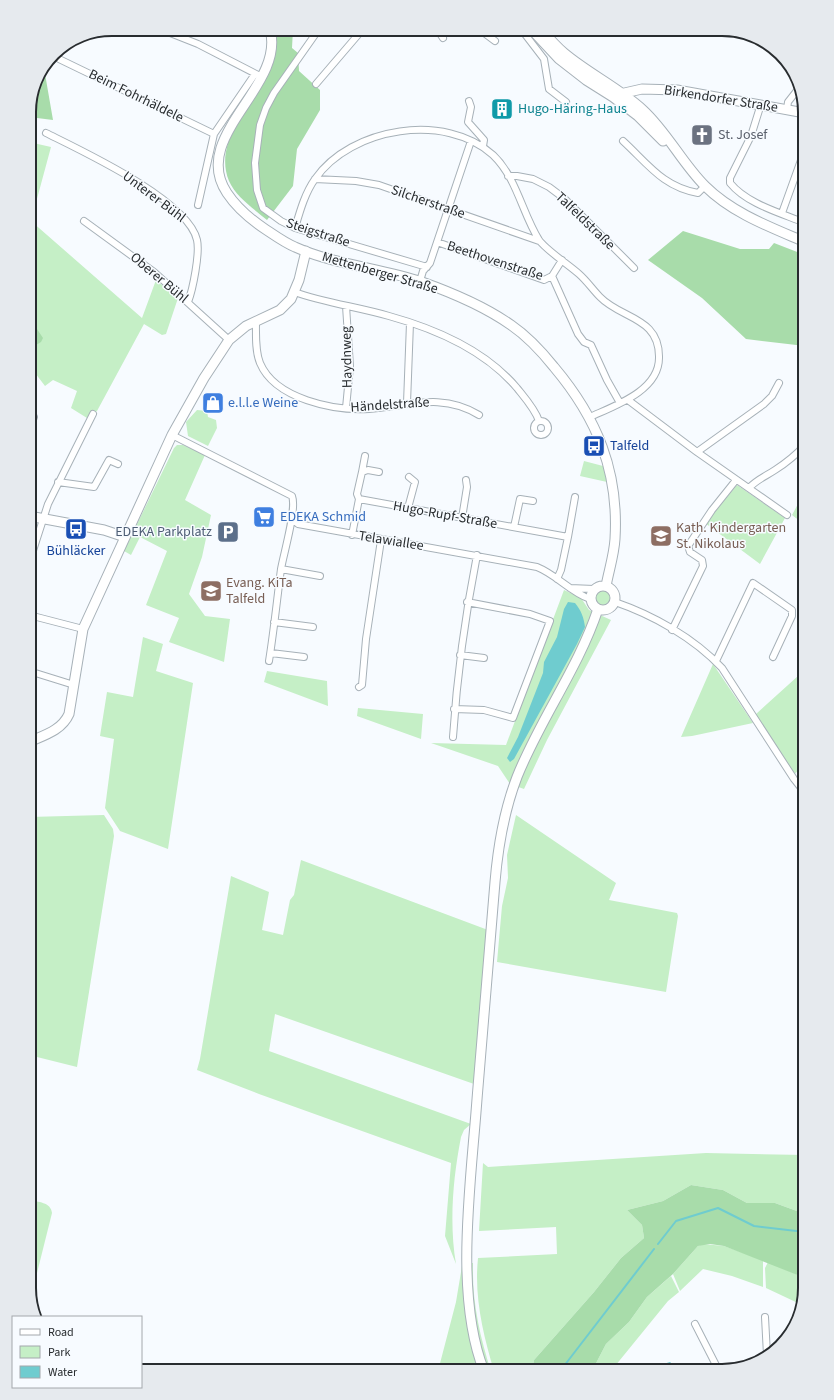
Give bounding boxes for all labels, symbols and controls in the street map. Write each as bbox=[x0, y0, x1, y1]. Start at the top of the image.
street label: Beim Fohrhäldele bbox=[85, 64, 187, 128]
street label: Birkendorfer Straße bbox=[663, 80, 779, 118]
building icon: Hugo-Häring-Haus bbox=[489, 96, 515, 122]
place label: Hugo-Häring-Haus bbox=[518, 99, 627, 119]
church icon: St. Josef bbox=[689, 122, 715, 148]
place label: St. Josef bbox=[718, 125, 768, 145]
street label: Unterer Bühl bbox=[118, 167, 190, 228]
street label: Silcherstraße bbox=[388, 180, 468, 224]
street label: Talfeldstraße bbox=[551, 187, 619, 255]
street label: Steigstraße bbox=[284, 213, 353, 253]
street label: Beethovenstraße bbox=[444, 236, 546, 286]
street label: Mettenberger Straße bbox=[320, 247, 440, 299]
street label: Oberer Bühl bbox=[126, 248, 193, 309]
street label: Haydnweg bbox=[336, 326, 358, 388]
shop icon: e.l.l.e Weine bbox=[200, 390, 226, 416]
street label: Händelstraße bbox=[350, 392, 430, 418]
place label: e.l.l.e Weine bbox=[228, 393, 298, 413]
bus stop icon: Talfeld bbox=[581, 433, 607, 459]
place label: Talfeld bbox=[610, 436, 649, 456]
street label: Hugo-Rupf-Straße bbox=[391, 496, 499, 534]
supermarket icon: EDEKA Schmid bbox=[251, 504, 277, 530]
place label: EDEKA Schmid bbox=[280, 507, 366, 527]
bus stop icon: Bühläcker bbox=[63, 516, 89, 542]
place label: Kath. Kindergarten St. Nikolaus bbox=[676, 518, 786, 554]
parking icon: EDEKA Parkplatz bbox=[215, 519, 241, 545]
place label: EDEKA Parkplatz bbox=[115, 522, 212, 542]
school or university icon: Kath. Kindergarten St. Nikolaus bbox=[648, 523, 674, 549]
street label: Telawiallee bbox=[357, 526, 425, 556]
place label: Bühläcker bbox=[47, 541, 106, 561]
place label: Evang. KiTa Talfeld bbox=[226, 573, 293, 609]
school or university icon: Evang. KiTa Talfeld bbox=[198, 578, 224, 604]
legend bbox=[12, 1316, 142, 1388]
text: Road bbox=[48, 1324, 74, 1341]
text: Park bbox=[48, 1344, 70, 1361]
text: Water bbox=[48, 1364, 78, 1381]

